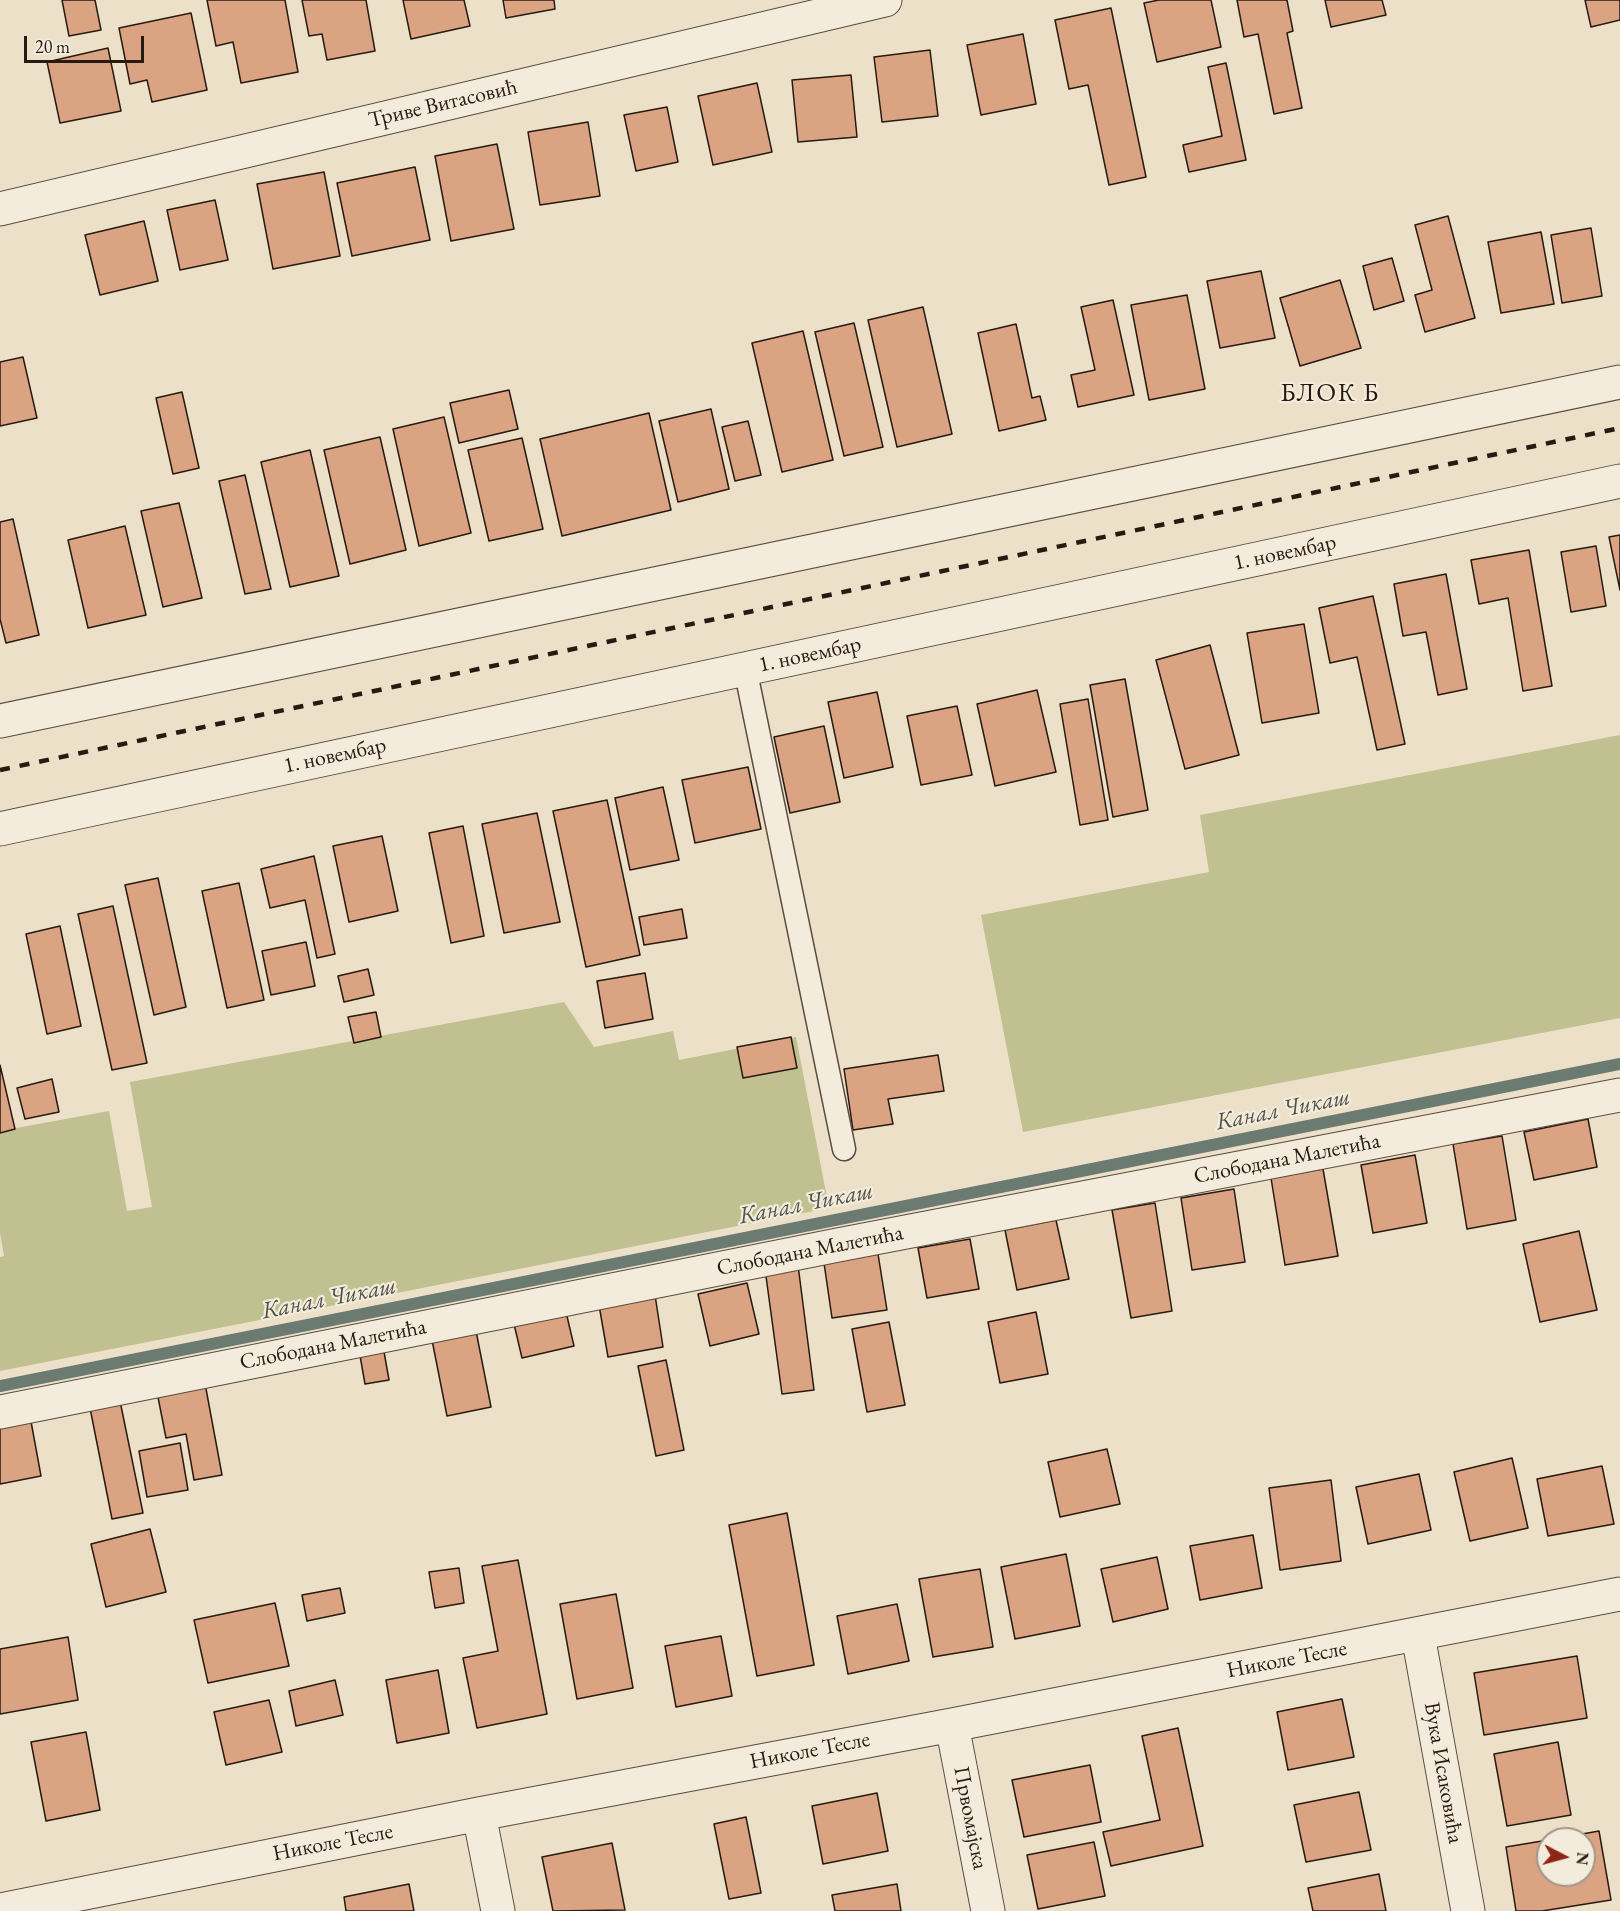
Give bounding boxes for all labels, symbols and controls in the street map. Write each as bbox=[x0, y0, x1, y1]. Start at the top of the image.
scale bar bbox=[27, 24, 147, 62]
text: 20 m bbox=[35, 35, 70, 58]
street label: Триве Витасовић bbox=[366, 74, 520, 134]
district label: БЛОК Б bbox=[1280, 378, 1380, 410]
street label: 1. новембар bbox=[1231, 529, 1339, 577]
street label: 1. новембар bbox=[756, 631, 864, 679]
street label: 1. новембар bbox=[281, 732, 389, 780]
water label: Канал Чикаш bbox=[1213, 1083, 1353, 1137]
street label: Слободана Малетића bbox=[1192, 1128, 1382, 1190]
water label: Канал Чикаш bbox=[736, 1177, 876, 1231]
street label: Слободана Малетића bbox=[715, 1220, 905, 1282]
water label: Канал Чикаш bbox=[259, 1272, 399, 1326]
street label: Слободана Малетића bbox=[238, 1314, 428, 1376]
street label: Николе Тесле bbox=[1225, 1635, 1349, 1685]
street label: Вука Исаковића bbox=[1418, 1700, 1468, 1846]
street label: Николе Тесле bbox=[748, 1726, 872, 1776]
street label: Првомајска bbox=[947, 1764, 993, 1872]
street label: Николе Тесле bbox=[271, 1818, 395, 1868]
north arrow bbox=[1536, 1827, 1596, 1887]
text: N bbox=[1571, 1851, 1594, 1866]

